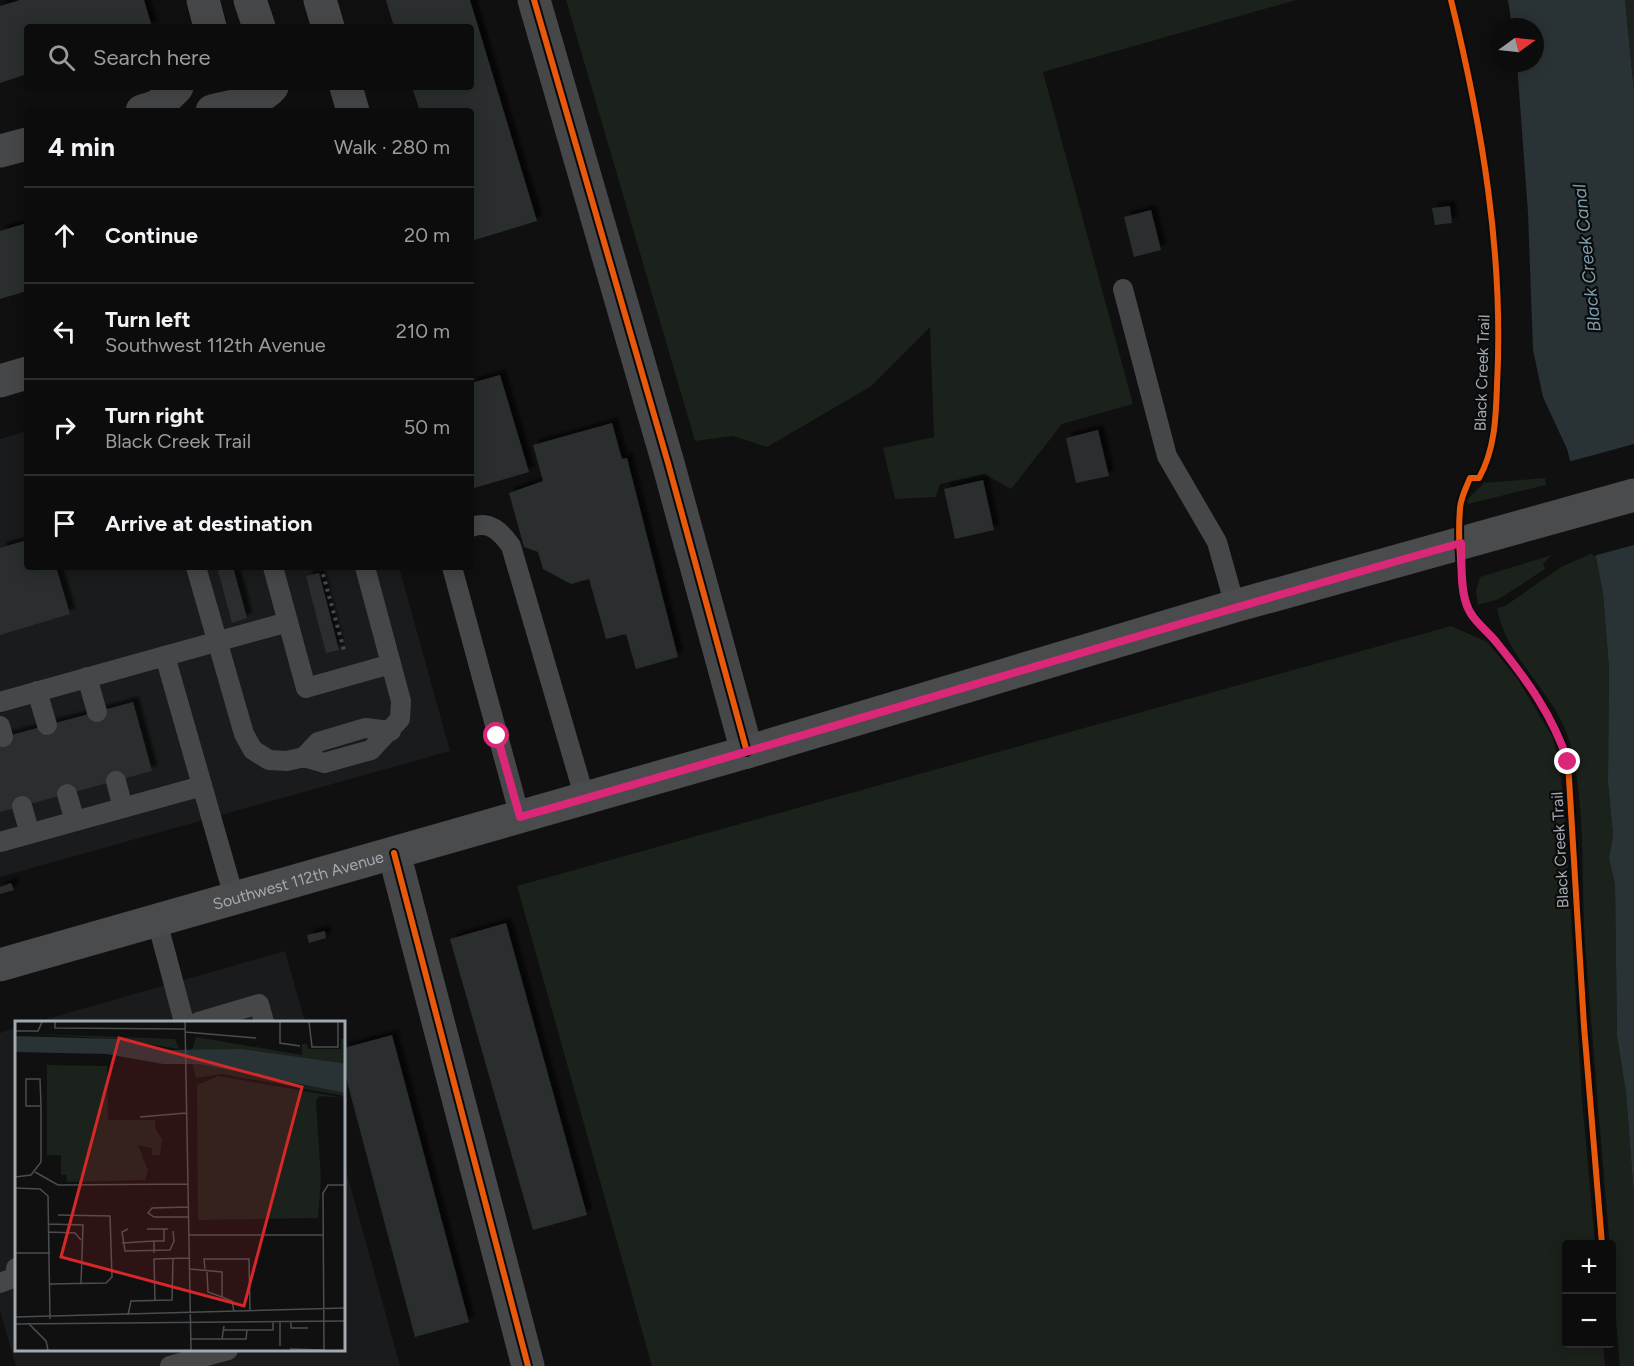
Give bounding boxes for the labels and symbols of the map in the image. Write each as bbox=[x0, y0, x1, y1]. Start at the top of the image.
north arrow bbox=[1490, 18, 1544, 72]
water label: Black Creek Canal bbox=[1568, 182, 1606, 333]
street label: Black Creek Trail bbox=[1470, 314, 1494, 432]
route start bbox=[483, 722, 509, 748]
route end bbox=[1554, 748, 1580, 774]
street label: Black Creek Trail bbox=[1547, 791, 1573, 909]
street label: Southwest 112th Avenue bbox=[210, 847, 386, 913]
inset map bbox=[15, 1021, 345, 1351]

